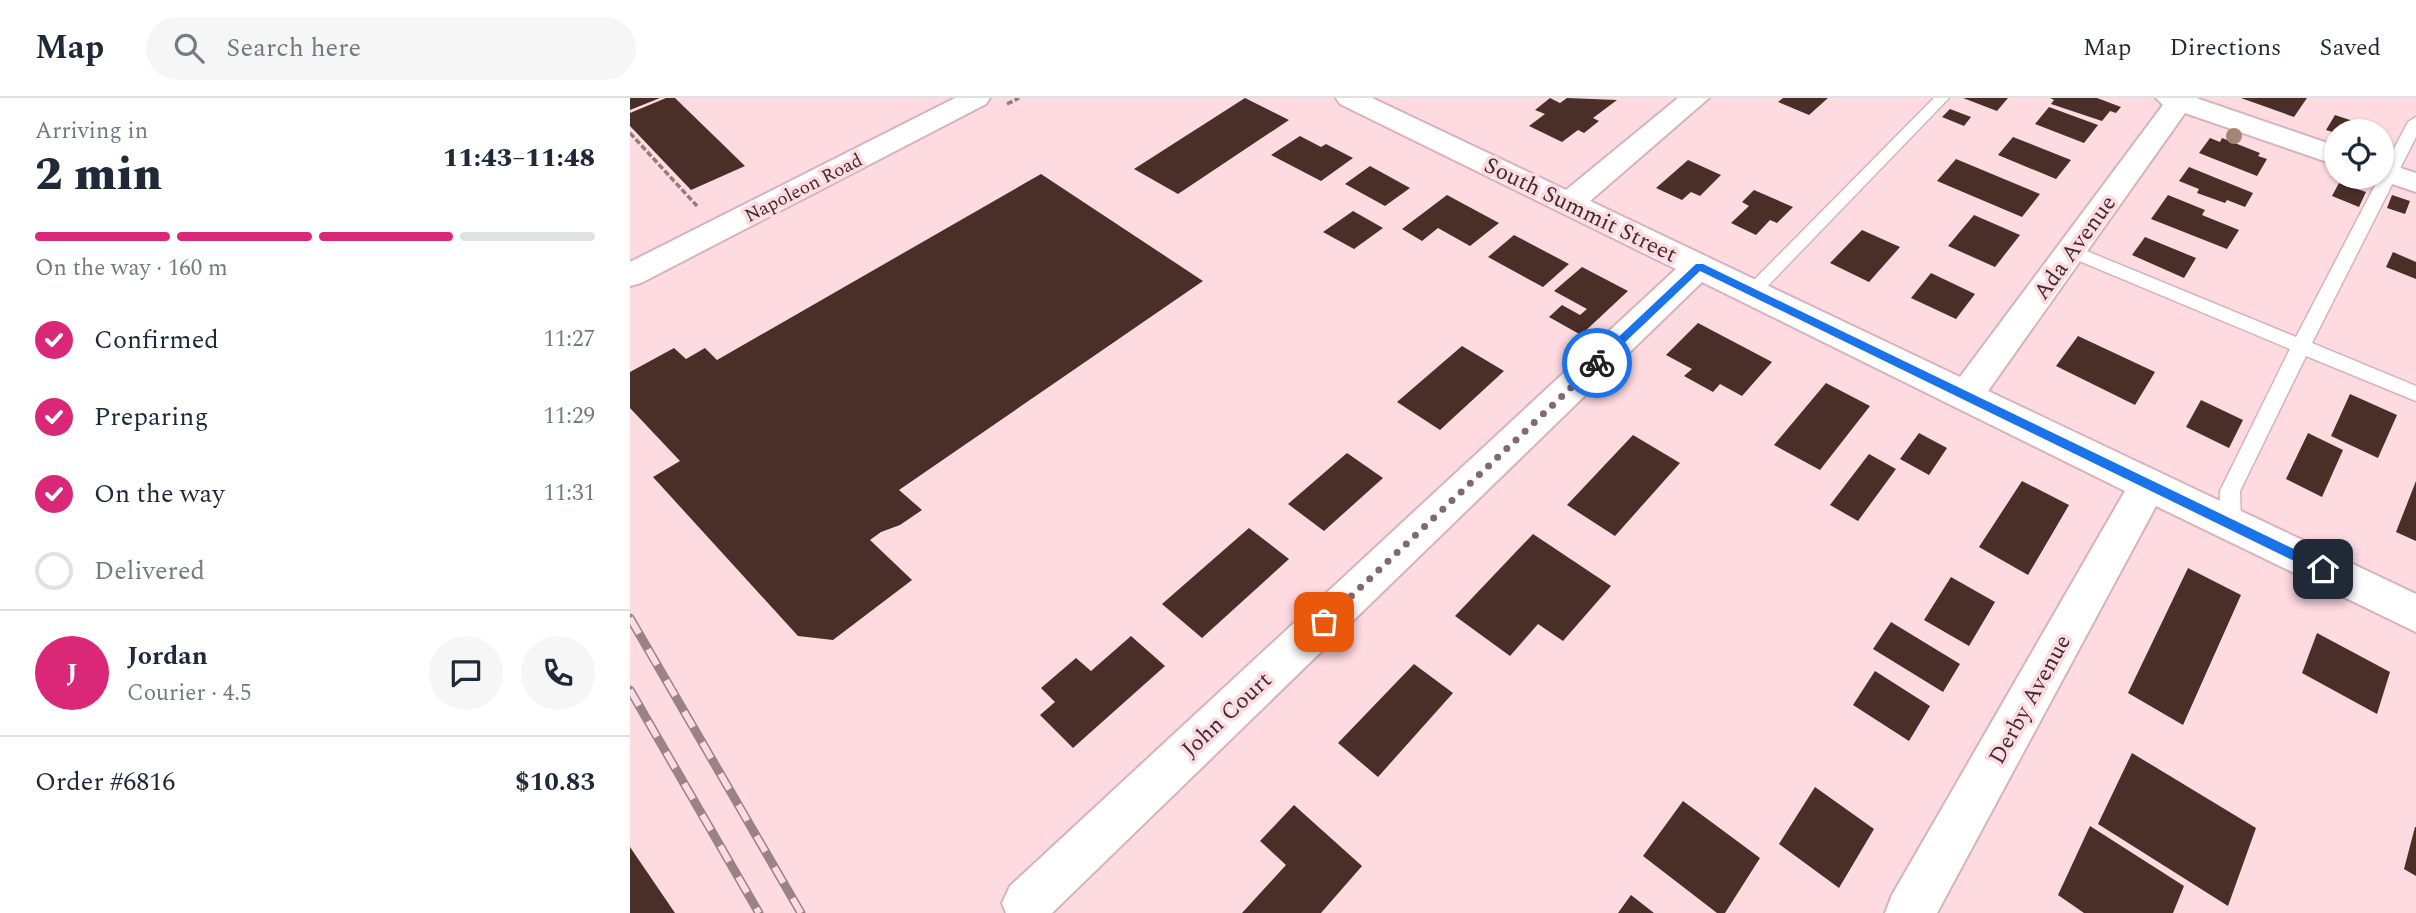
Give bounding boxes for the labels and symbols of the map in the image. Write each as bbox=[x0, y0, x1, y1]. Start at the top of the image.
street label: Napoleon Road bbox=[740, 146, 868, 231]
street label: South Summit Street bbox=[1478, 148, 1683, 272]
street label: Ada Avenue bbox=[2025, 188, 2125, 308]
courier bbox=[1562, 328, 1632, 398]
pin bbox=[2293, 539, 2353, 599]
pin bbox=[1294, 592, 1354, 652]
street label: Derby Avenue bbox=[1980, 628, 2080, 771]
street label: John Court bbox=[1174, 664, 1280, 766]

